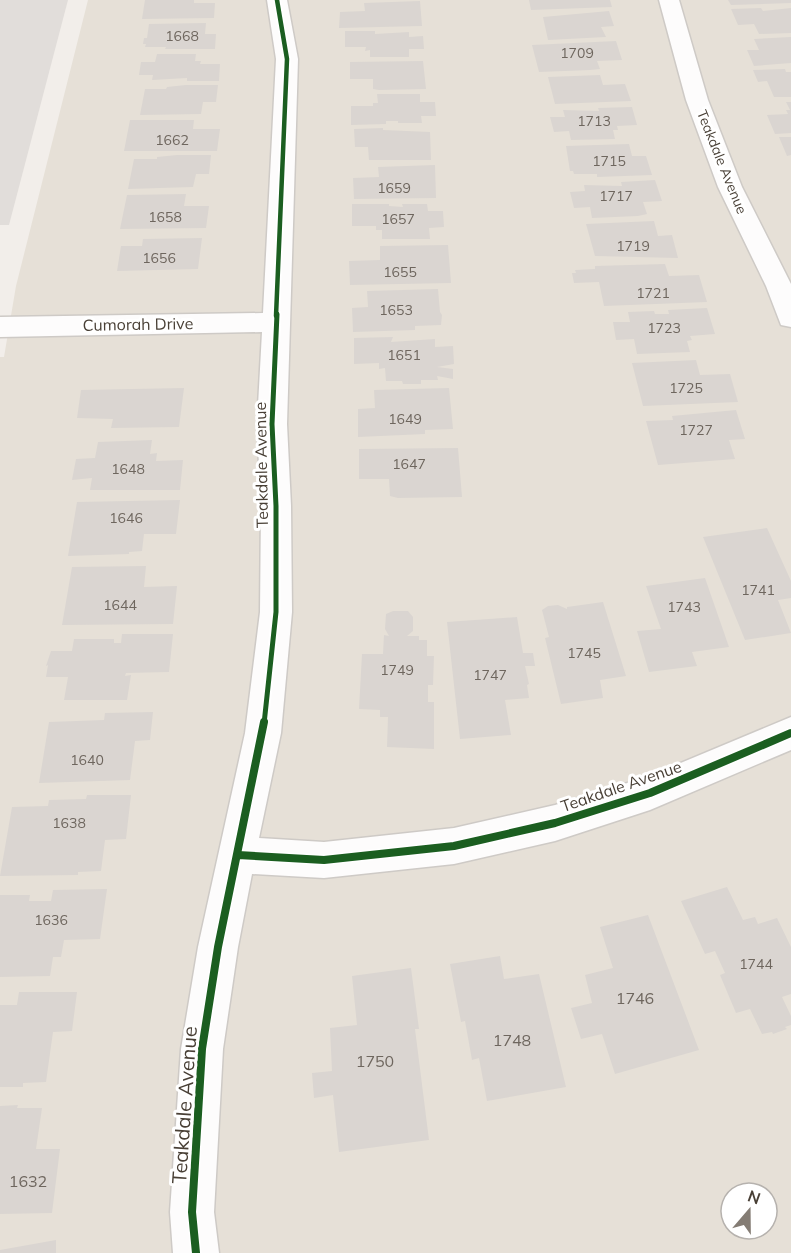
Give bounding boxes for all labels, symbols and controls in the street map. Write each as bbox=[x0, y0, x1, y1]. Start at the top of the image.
house number: 1668 bbox=[165, 27, 199, 45]
house number: 1709 bbox=[560, 44, 594, 62]
street label: Teakdale Avenue bbox=[693, 107, 751, 217]
house number: 1713 bbox=[577, 112, 611, 130]
house number: 1662 bbox=[155, 131, 189, 149]
house number: 1715 bbox=[592, 152, 626, 170]
house number: 1659 bbox=[377, 179, 411, 197]
house number: 1717 bbox=[599, 187, 633, 205]
house number: 1658 bbox=[148, 208, 182, 226]
house number: 1657 bbox=[381, 210, 415, 228]
house number: 1719 bbox=[616, 237, 650, 255]
house number: 1656 bbox=[142, 249, 176, 267]
house number: 1655 bbox=[383, 263, 417, 281]
house number: 1721 bbox=[636, 284, 670, 302]
house number: 1653 bbox=[379, 301, 413, 319]
street label: Cumorah Drive bbox=[82, 313, 194, 335]
house number: 1723 bbox=[647, 319, 681, 337]
house number: 1651 bbox=[387, 346, 421, 364]
house number: 1725 bbox=[669, 379, 703, 397]
street label: Teakdale Avenue bbox=[250, 402, 272, 528]
house number: 1649 bbox=[388, 410, 422, 428]
house number: 1727 bbox=[679, 421, 713, 439]
house number: 1647 bbox=[392, 455, 426, 473]
house number: 1648 bbox=[111, 460, 145, 478]
house number: 1646 bbox=[109, 509, 143, 527]
house number: 1741 bbox=[741, 581, 775, 599]
house number: 1644 bbox=[103, 596, 137, 614]
house number: 1743 bbox=[667, 598, 701, 616]
house number: 1745 bbox=[567, 644, 601, 662]
house number: 1749 bbox=[380, 661, 414, 679]
house number: 1747 bbox=[473, 666, 507, 684]
house number: 1640 bbox=[70, 751, 104, 769]
street label: Teakdale Avenue bbox=[558, 756, 684, 816]
house number: 1638 bbox=[52, 814, 86, 832]
house number: 1636 bbox=[34, 911, 68, 929]
house number: 1744 bbox=[739, 955, 773, 973]
house number: 1746 bbox=[616, 988, 654, 1008]
street label: Teakdale Avenue bbox=[166, 1025, 202, 1185]
house number: 1748 bbox=[493, 1030, 531, 1050]
house number: 1750 bbox=[356, 1051, 394, 1071]
house number: 1632 bbox=[9, 1171, 47, 1191]
north arrow bbox=[719, 1181, 779, 1241]
text: N bbox=[745, 1185, 763, 1208]

